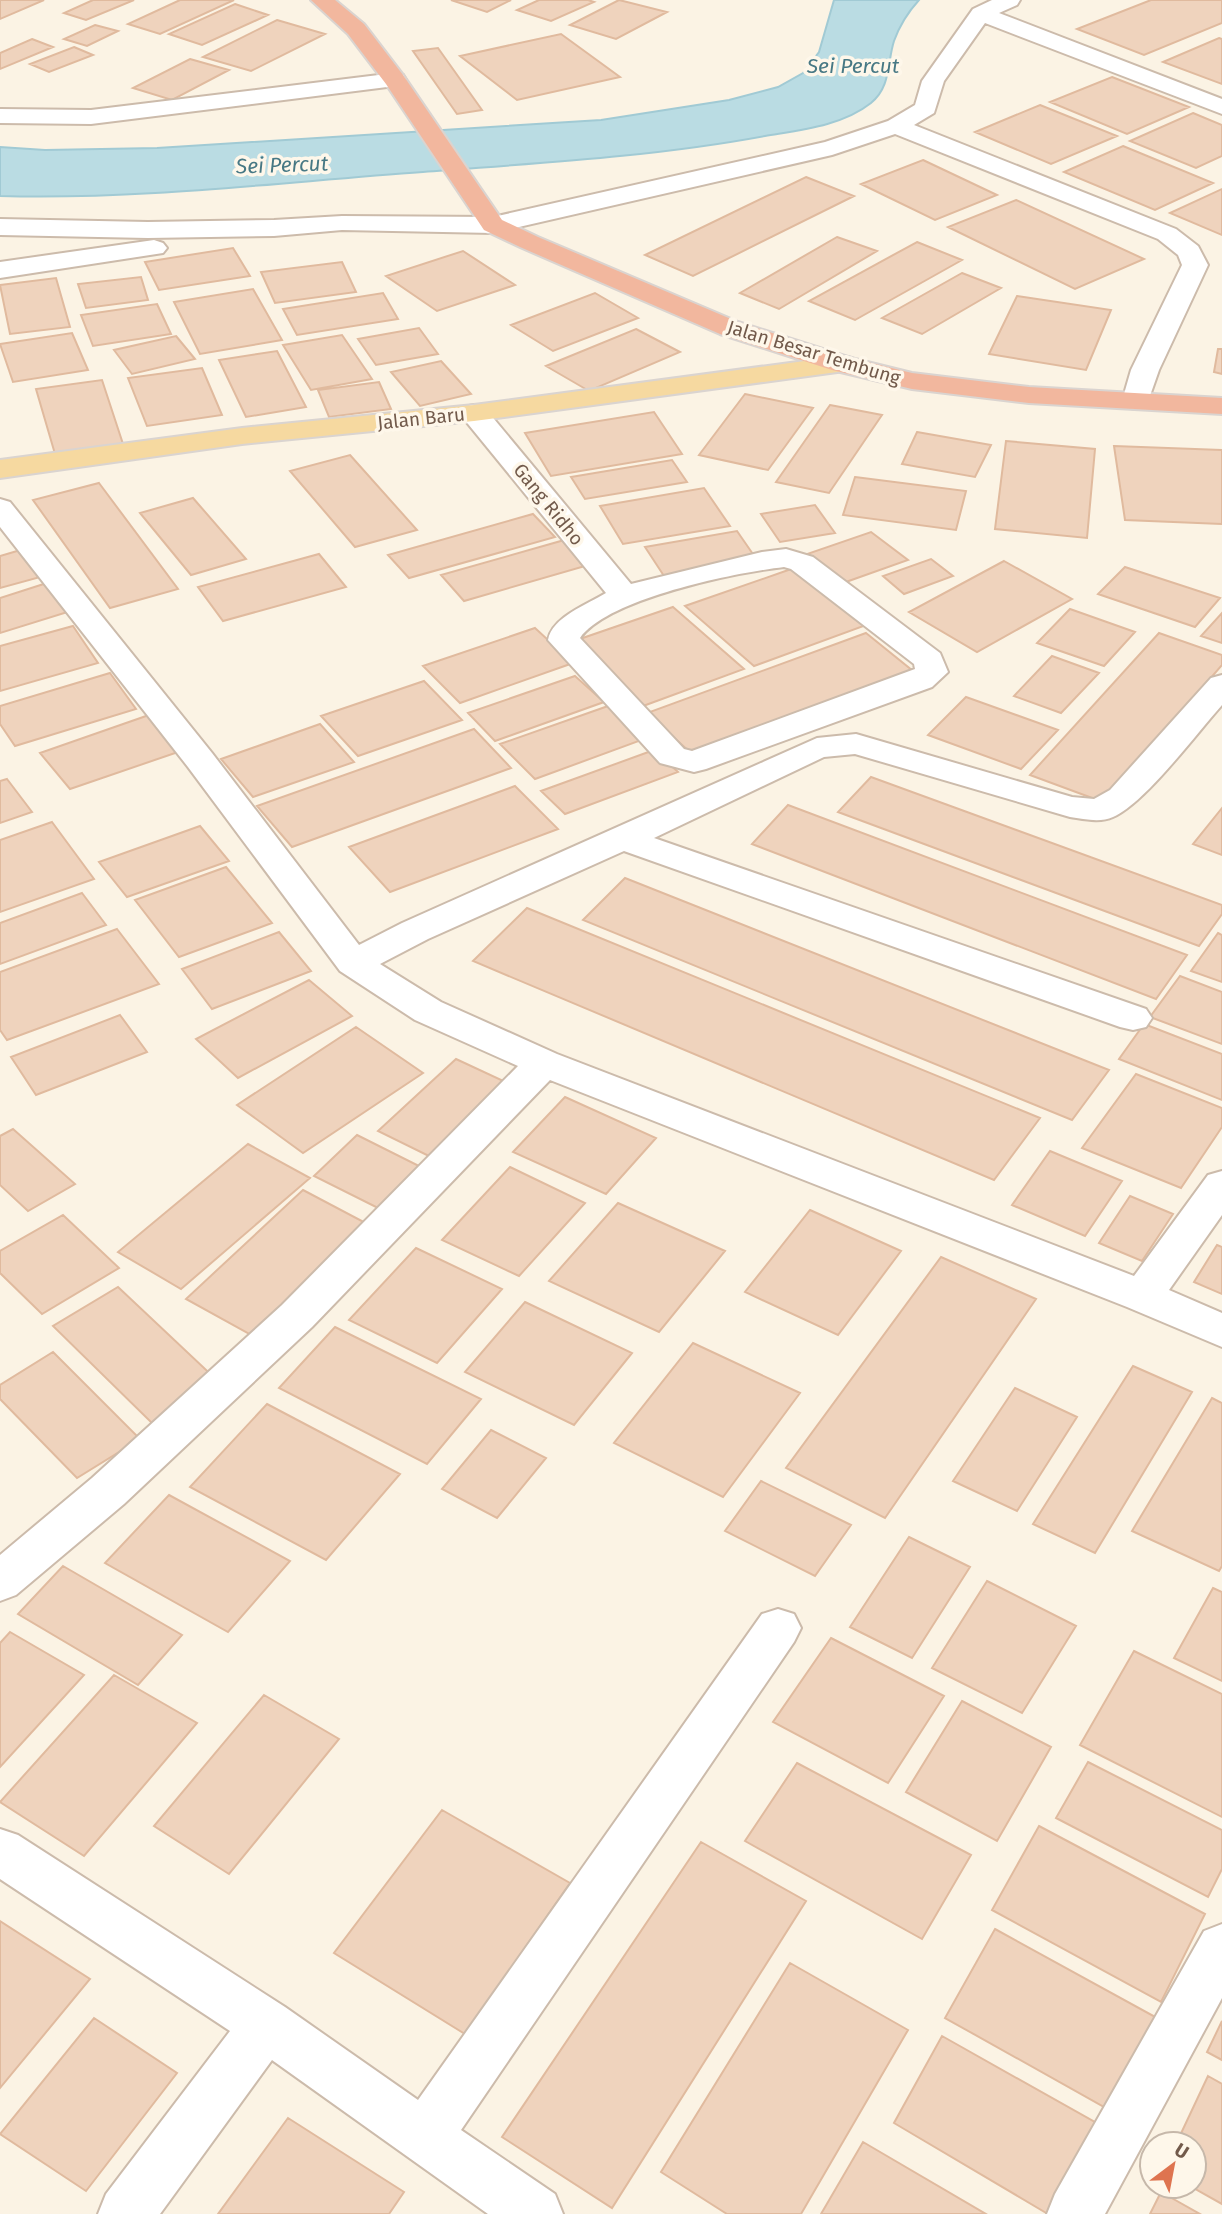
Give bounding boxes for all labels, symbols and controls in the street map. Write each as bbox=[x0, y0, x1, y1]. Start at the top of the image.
water label: Sei Percut bbox=[806, 53, 900, 79]
water label: Sei Percut bbox=[234, 150, 329, 180]
street label: Jalan Besar Tembung bbox=[724, 315, 903, 390]
street label: Jalan Baru bbox=[376, 402, 466, 435]
street label: Gang Ridho bbox=[509, 459, 589, 550]
north arrow bbox=[1138, 2130, 1208, 2200]
text: U bbox=[1170, 2138, 1193, 2164]

